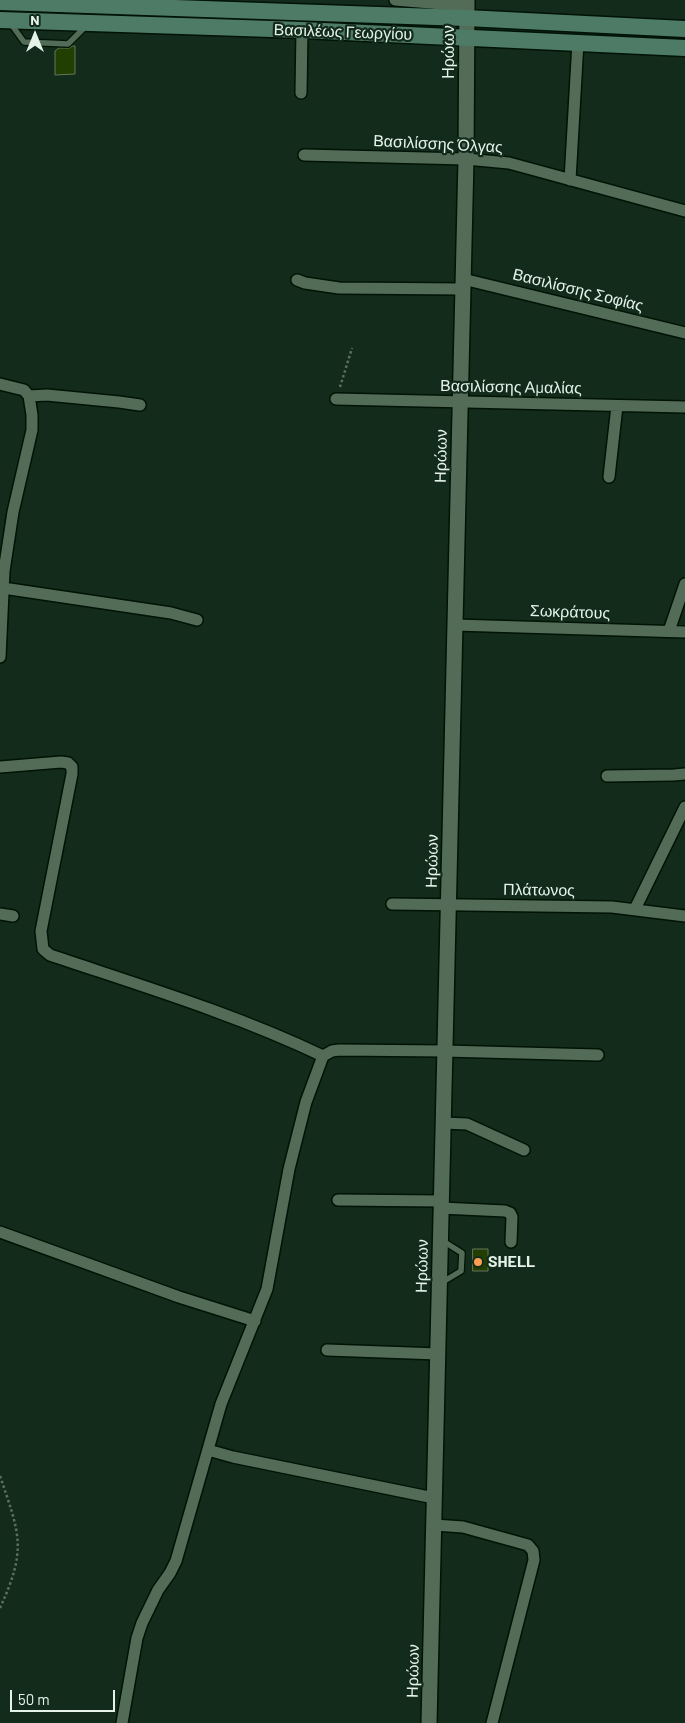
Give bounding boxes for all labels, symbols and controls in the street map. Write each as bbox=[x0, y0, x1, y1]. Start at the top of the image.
north arrow bbox=[10, 10, 60, 60]
text: N bbox=[30, 11, 40, 28]
street label: Βασιλέως Γεωργίου bbox=[273, 20, 413, 44]
street label: Ηρώων bbox=[439, 25, 459, 79]
street label: Βασιλίσσης Όλγας bbox=[373, 131, 503, 157]
street label: Βασιλίσσης Σοφίας bbox=[511, 264, 645, 316]
street label: Βασιλίσσης Αμαλίας bbox=[440, 376, 582, 398]
street label: Ηρώων bbox=[431, 429, 451, 483]
street label: Σωκράτους bbox=[530, 601, 610, 623]
street label: Ηρώων bbox=[422, 834, 442, 888]
street label: Πλάτωνος bbox=[503, 880, 575, 900]
street label: Ηρώων bbox=[412, 1239, 432, 1293]
place label: SHELL bbox=[488, 1252, 535, 1272]
marker: SHELL bbox=[472, 1256, 484, 1268]
street label: Ηρώων bbox=[403, 1644, 423, 1698]
scale bar bbox=[12, 1680, 118, 1712]
text: 50 m bbox=[18, 1690, 50, 1708]

